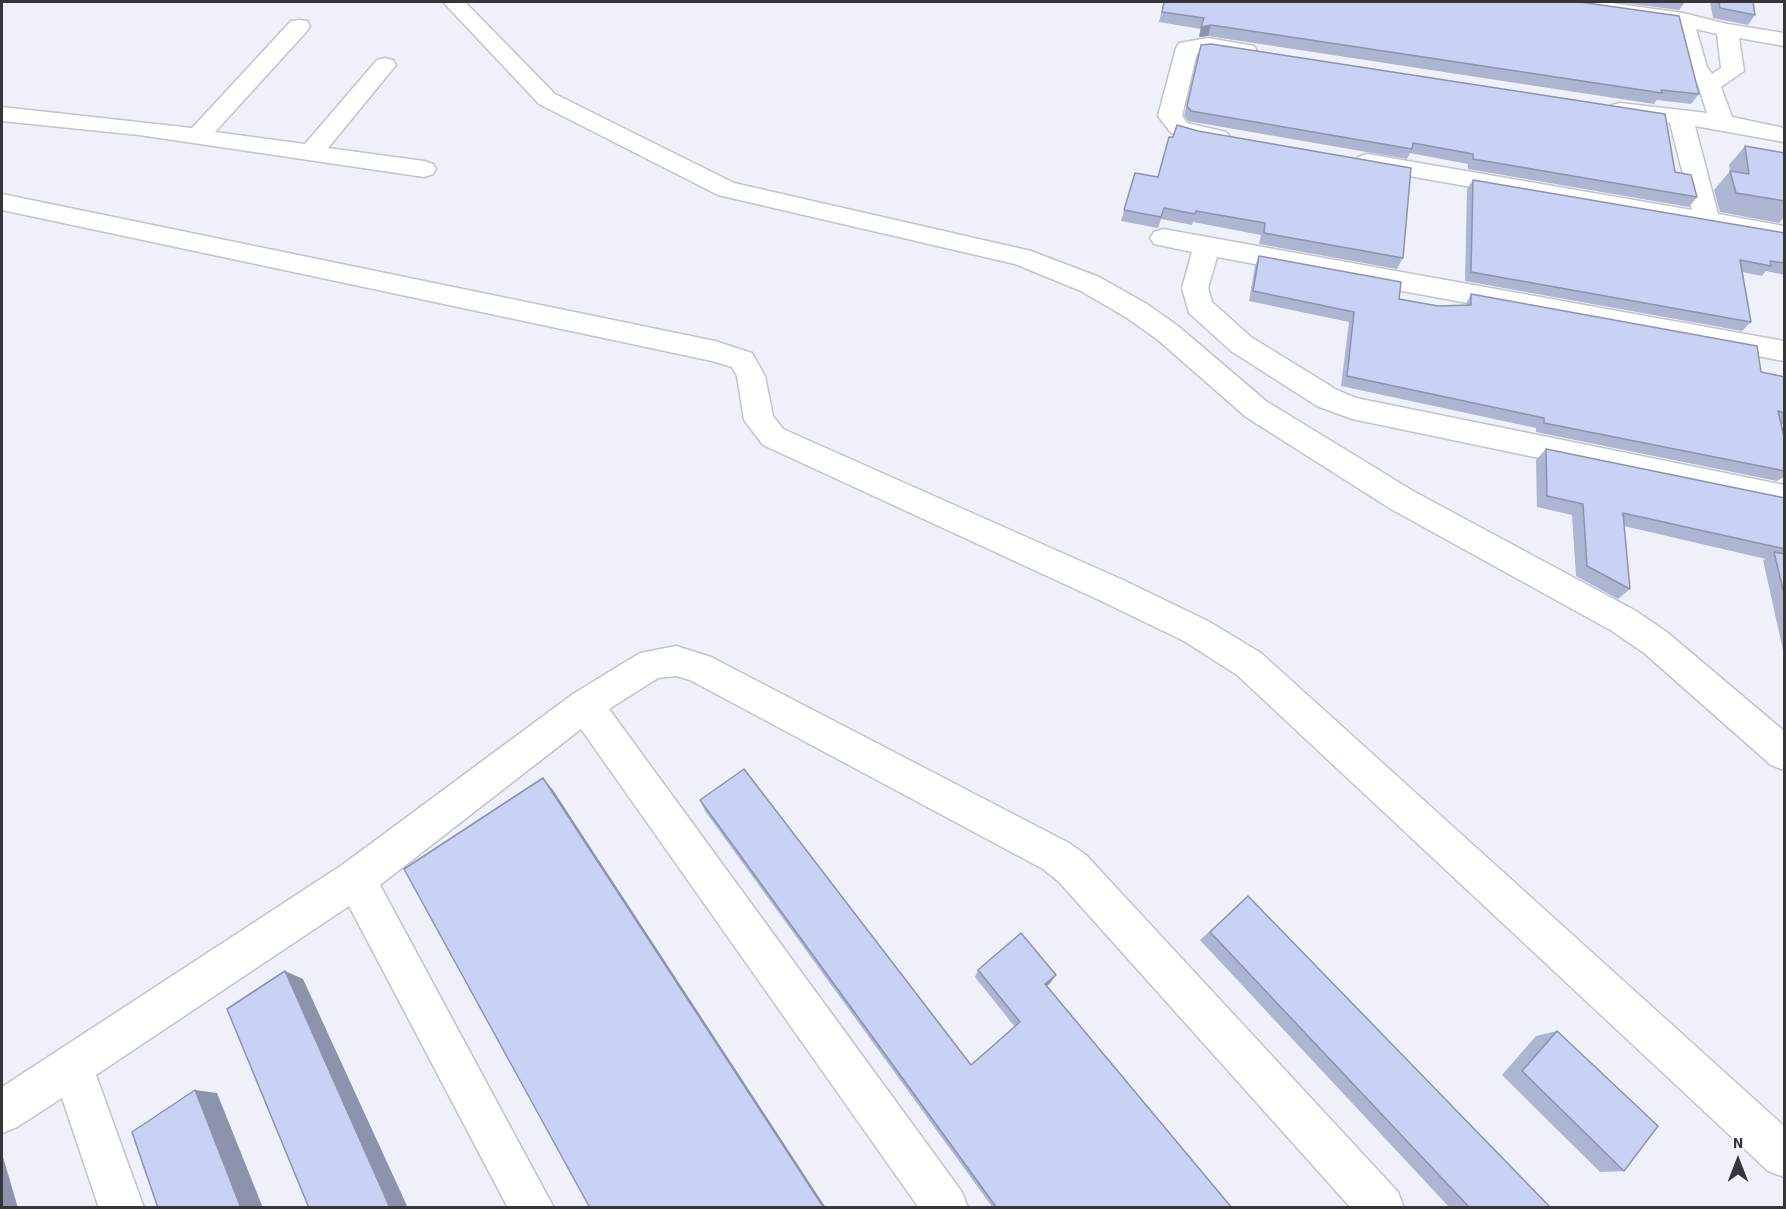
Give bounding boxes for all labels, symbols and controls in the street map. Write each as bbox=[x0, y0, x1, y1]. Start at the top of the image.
north arrow bbox=[1708, 1131, 1768, 1191]
text: N bbox=[1733, 1132, 1743, 1154]

